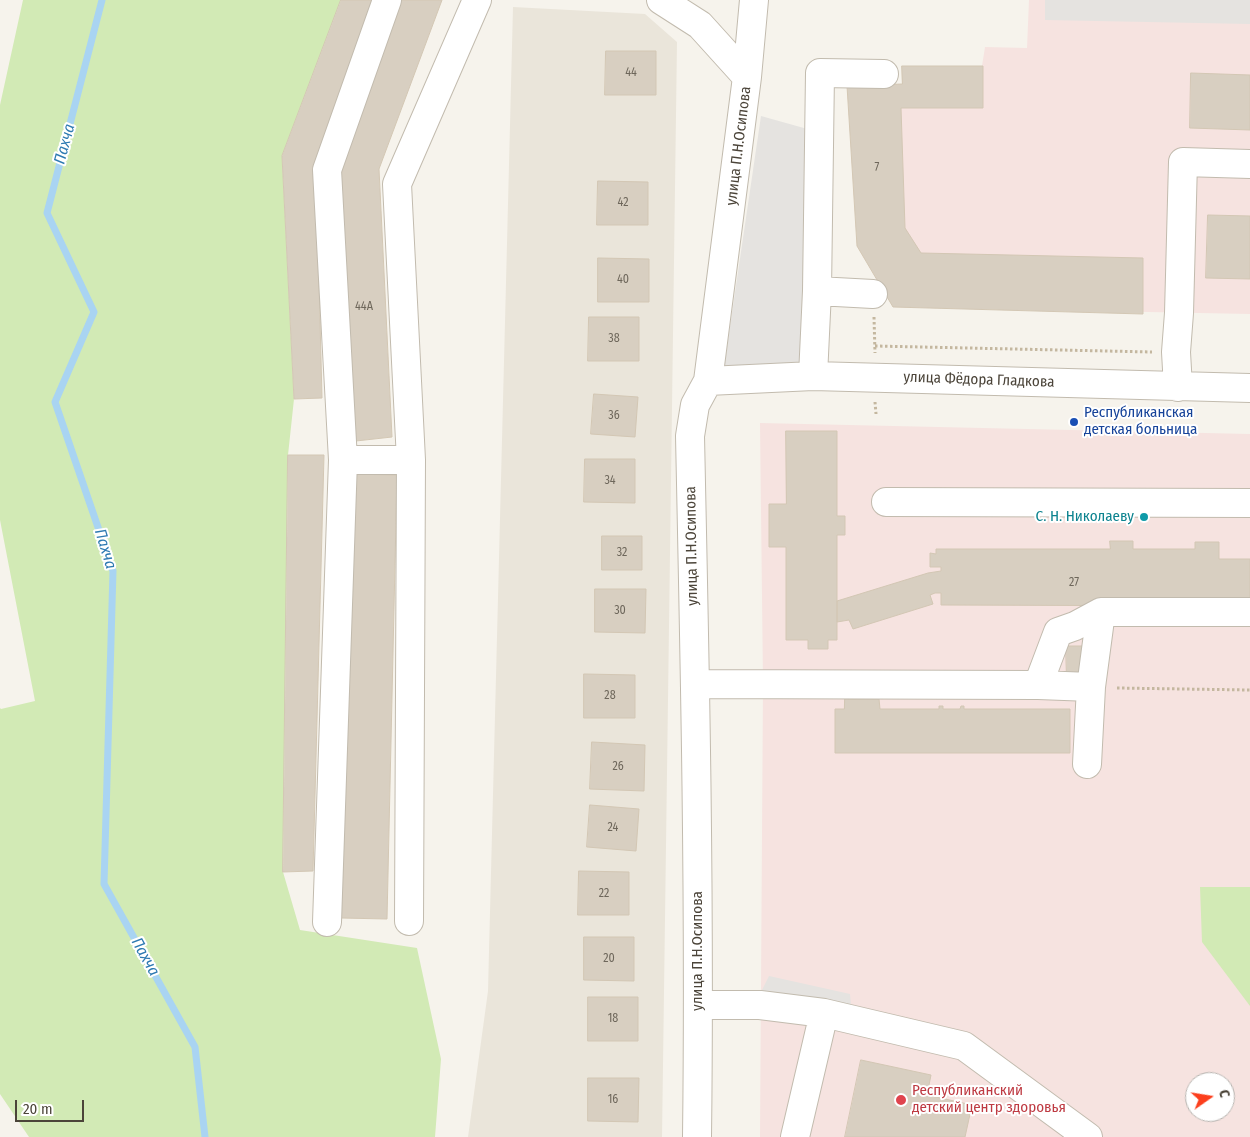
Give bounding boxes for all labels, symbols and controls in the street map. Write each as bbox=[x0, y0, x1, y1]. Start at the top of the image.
house number: 44 bbox=[625, 66, 637, 80]
street label: улица П.Н.Осипова bbox=[723, 85, 755, 207]
water label: Пахча bbox=[50, 122, 80, 166]
house number: 7 bbox=[875, 161, 879, 175]
house number: 42 bbox=[618, 196, 628, 210]
house number: 40 bbox=[617, 273, 629, 287]
house number: 44А bbox=[355, 300, 373, 314]
house number: 38 bbox=[608, 332, 620, 346]
street label: улица Фёдора Гладкова bbox=[903, 368, 1055, 392]
place label: Республиканская детская больница bbox=[1084, 404, 1197, 439]
house number: 36 bbox=[608, 409, 620, 423]
marker: Республиканская детская больница bbox=[1068, 416, 1080, 428]
house number: 34 bbox=[604, 474, 616, 488]
street label: улица П.Н.Осипова bbox=[682, 486, 702, 606]
place label: С. Н. Николаеву bbox=[1036, 508, 1134, 526]
marker: С. Н. Николаеву bbox=[1138, 511, 1150, 523]
water label: Пахча bbox=[90, 527, 120, 571]
house number: 32 bbox=[617, 546, 627, 560]
house number: 27 bbox=[1069, 576, 1079, 590]
house number: 30 bbox=[614, 604, 626, 618]
house number: 28 bbox=[604, 689, 616, 703]
house number: 26 bbox=[612, 760, 624, 774]
house number: 24 bbox=[608, 821, 618, 835]
house number: 22 bbox=[599, 887, 609, 901]
street label: улица П.Н.Осипова bbox=[689, 891, 707, 1011]
water label: Пахча bbox=[127, 934, 163, 980]
house number: 20 bbox=[603, 952, 615, 966]
house number: 18 bbox=[608, 1012, 618, 1026]
north arrow bbox=[1185, 1072, 1235, 1122]
place label: Республиканский детский центр здоровья bbox=[912, 1082, 1066, 1117]
text: С bbox=[1215, 1088, 1233, 1099]
scale bar bbox=[18, 1090, 86, 1122]
house number: 16 bbox=[608, 1093, 618, 1107]
marker: Республиканский детский центр здоровья bbox=[894, 1093, 908, 1107]
text: 20 m bbox=[23, 1100, 53, 1118]

